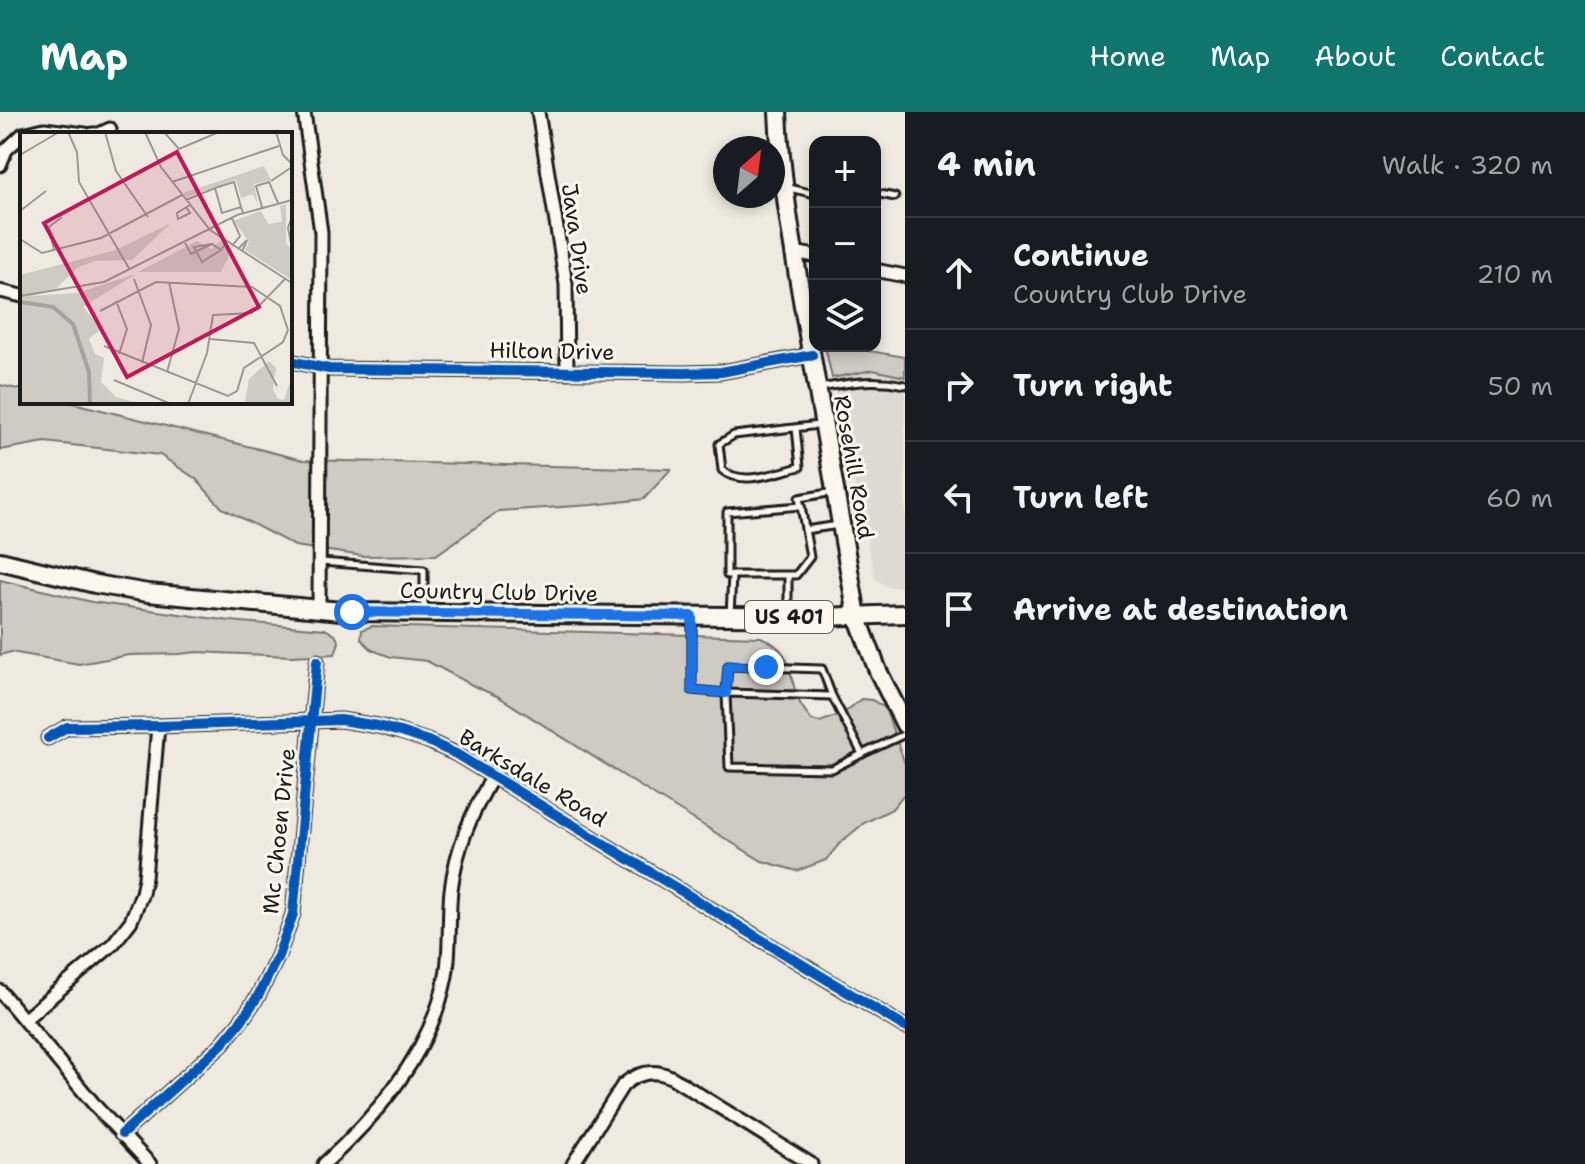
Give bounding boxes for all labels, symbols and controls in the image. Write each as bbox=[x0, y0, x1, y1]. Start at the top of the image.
text: Map bbox=[40, 31, 128, 82]
text: Home bbox=[1089, 37, 1166, 75]
text: Map bbox=[1210, 37, 1270, 75]
text: About bbox=[1314, 37, 1396, 75]
text: Contact bbox=[1440, 37, 1545, 75]
inset map bbox=[20, 132, 292, 404]
north arrow bbox=[713, 136, 785, 208]
map controls bbox=[809, 136, 881, 352]
button: + bbox=[809, 136, 881, 208]
text: 4 min bbox=[937, 141, 1036, 187]
text: Walk · 320 m bbox=[1382, 147, 1553, 182]
street label: Java Drive bbox=[555, 181, 599, 297]
button: − bbox=[809, 208, 881, 280]
text: Continue bbox=[1013, 235, 1149, 276]
icon: ahead bbox=[937, 251, 981, 295]
text: 210 m bbox=[1476, 256, 1553, 291]
text: Country Club Drive bbox=[1013, 276, 1247, 311]
button: layers bbox=[809, 280, 881, 352]
street label: Hilton Drive bbox=[489, 335, 615, 367]
icon: right bbox=[937, 363, 981, 407]
text: Turn right bbox=[1013, 365, 1172, 406]
text: 50 m bbox=[1488, 368, 1553, 403]
street label: Rosehill Road bbox=[827, 393, 881, 541]
icon: left bbox=[937, 475, 981, 519]
text: Turn left bbox=[1013, 477, 1148, 518]
text: 60 m bbox=[1486, 480, 1553, 515]
street label: Country Club Drive bbox=[400, 576, 598, 608]
icon: arrive bbox=[937, 587, 981, 631]
text: Arrive at destination bbox=[1013, 589, 1348, 630]
route start bbox=[334, 594, 370, 630]
road number: US 401 bbox=[745, 601, 833, 633]
route end bbox=[748, 649, 784, 685]
street label: Barksdale Road bbox=[454, 722, 612, 834]
street label: Mc Choen Drive bbox=[256, 747, 302, 915]

